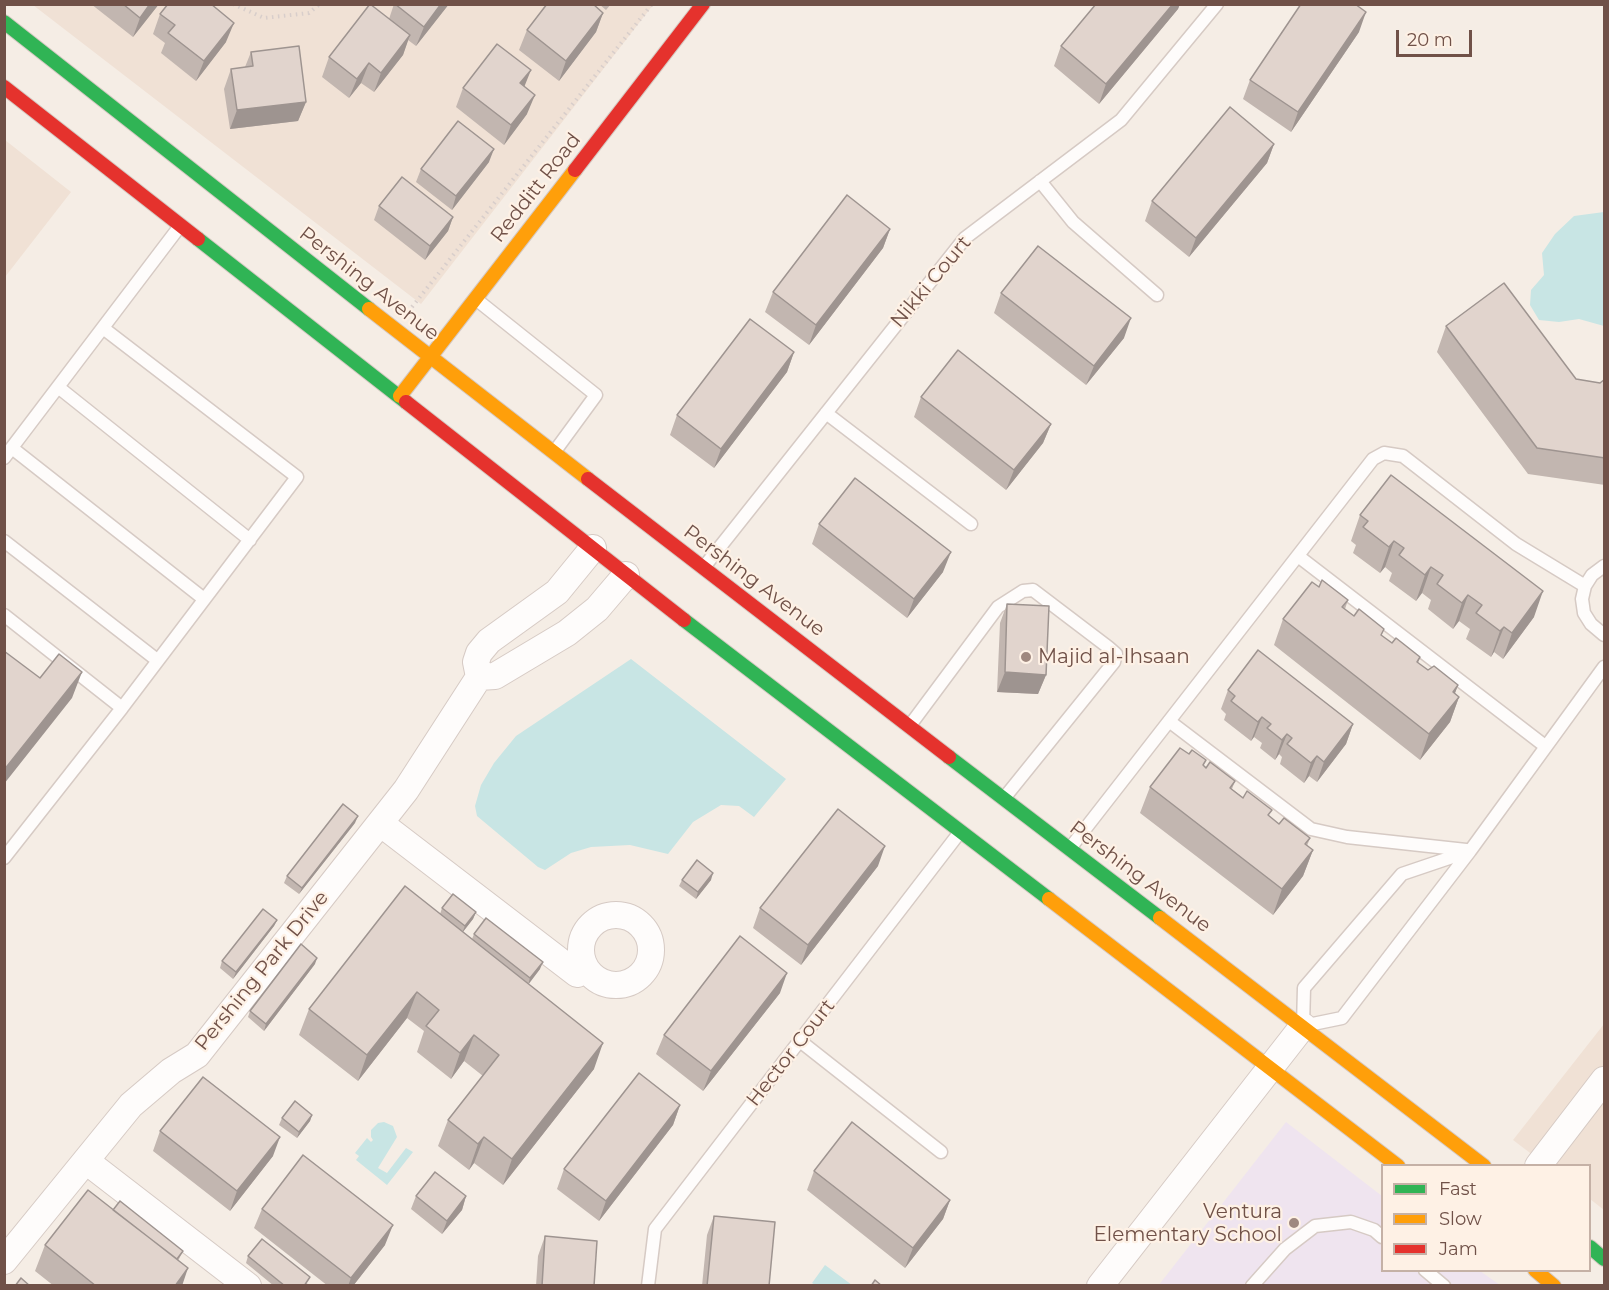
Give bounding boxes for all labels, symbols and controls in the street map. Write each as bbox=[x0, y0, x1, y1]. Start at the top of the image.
scale bar bbox=[1399, 18, 1476, 56]
text: 20 m bbox=[1407, 29, 1453, 51]
street label: Redditt Road bbox=[486, 128, 586, 248]
street label: Pershing Avenue bbox=[294, 222, 444, 346]
street label: Nikki Court bbox=[886, 231, 976, 333]
street label: Pershing Avenue bbox=[679, 520, 829, 642]
place label: Majid al-Ihsaan bbox=[1038, 645, 1190, 669]
marker: Majid al-Ihsaan bbox=[1019, 650, 1033, 664]
street label: Pershing Avenue bbox=[1065, 816, 1215, 938]
street label: Pershing Park Drive bbox=[190, 886, 334, 1056]
street label: Hector Court bbox=[742, 995, 840, 1111]
legend bbox=[1381, 1164, 1591, 1272]
text: Fast bbox=[1439, 1178, 1477, 1200]
place label: Ventura Elementary School bbox=[1093, 1200, 1282, 1247]
text: Slow bbox=[1439, 1208, 1482, 1230]
marker: Ventura Elementary School bbox=[1287, 1216, 1301, 1230]
text: Jam bbox=[1439, 1238, 1478, 1260]

